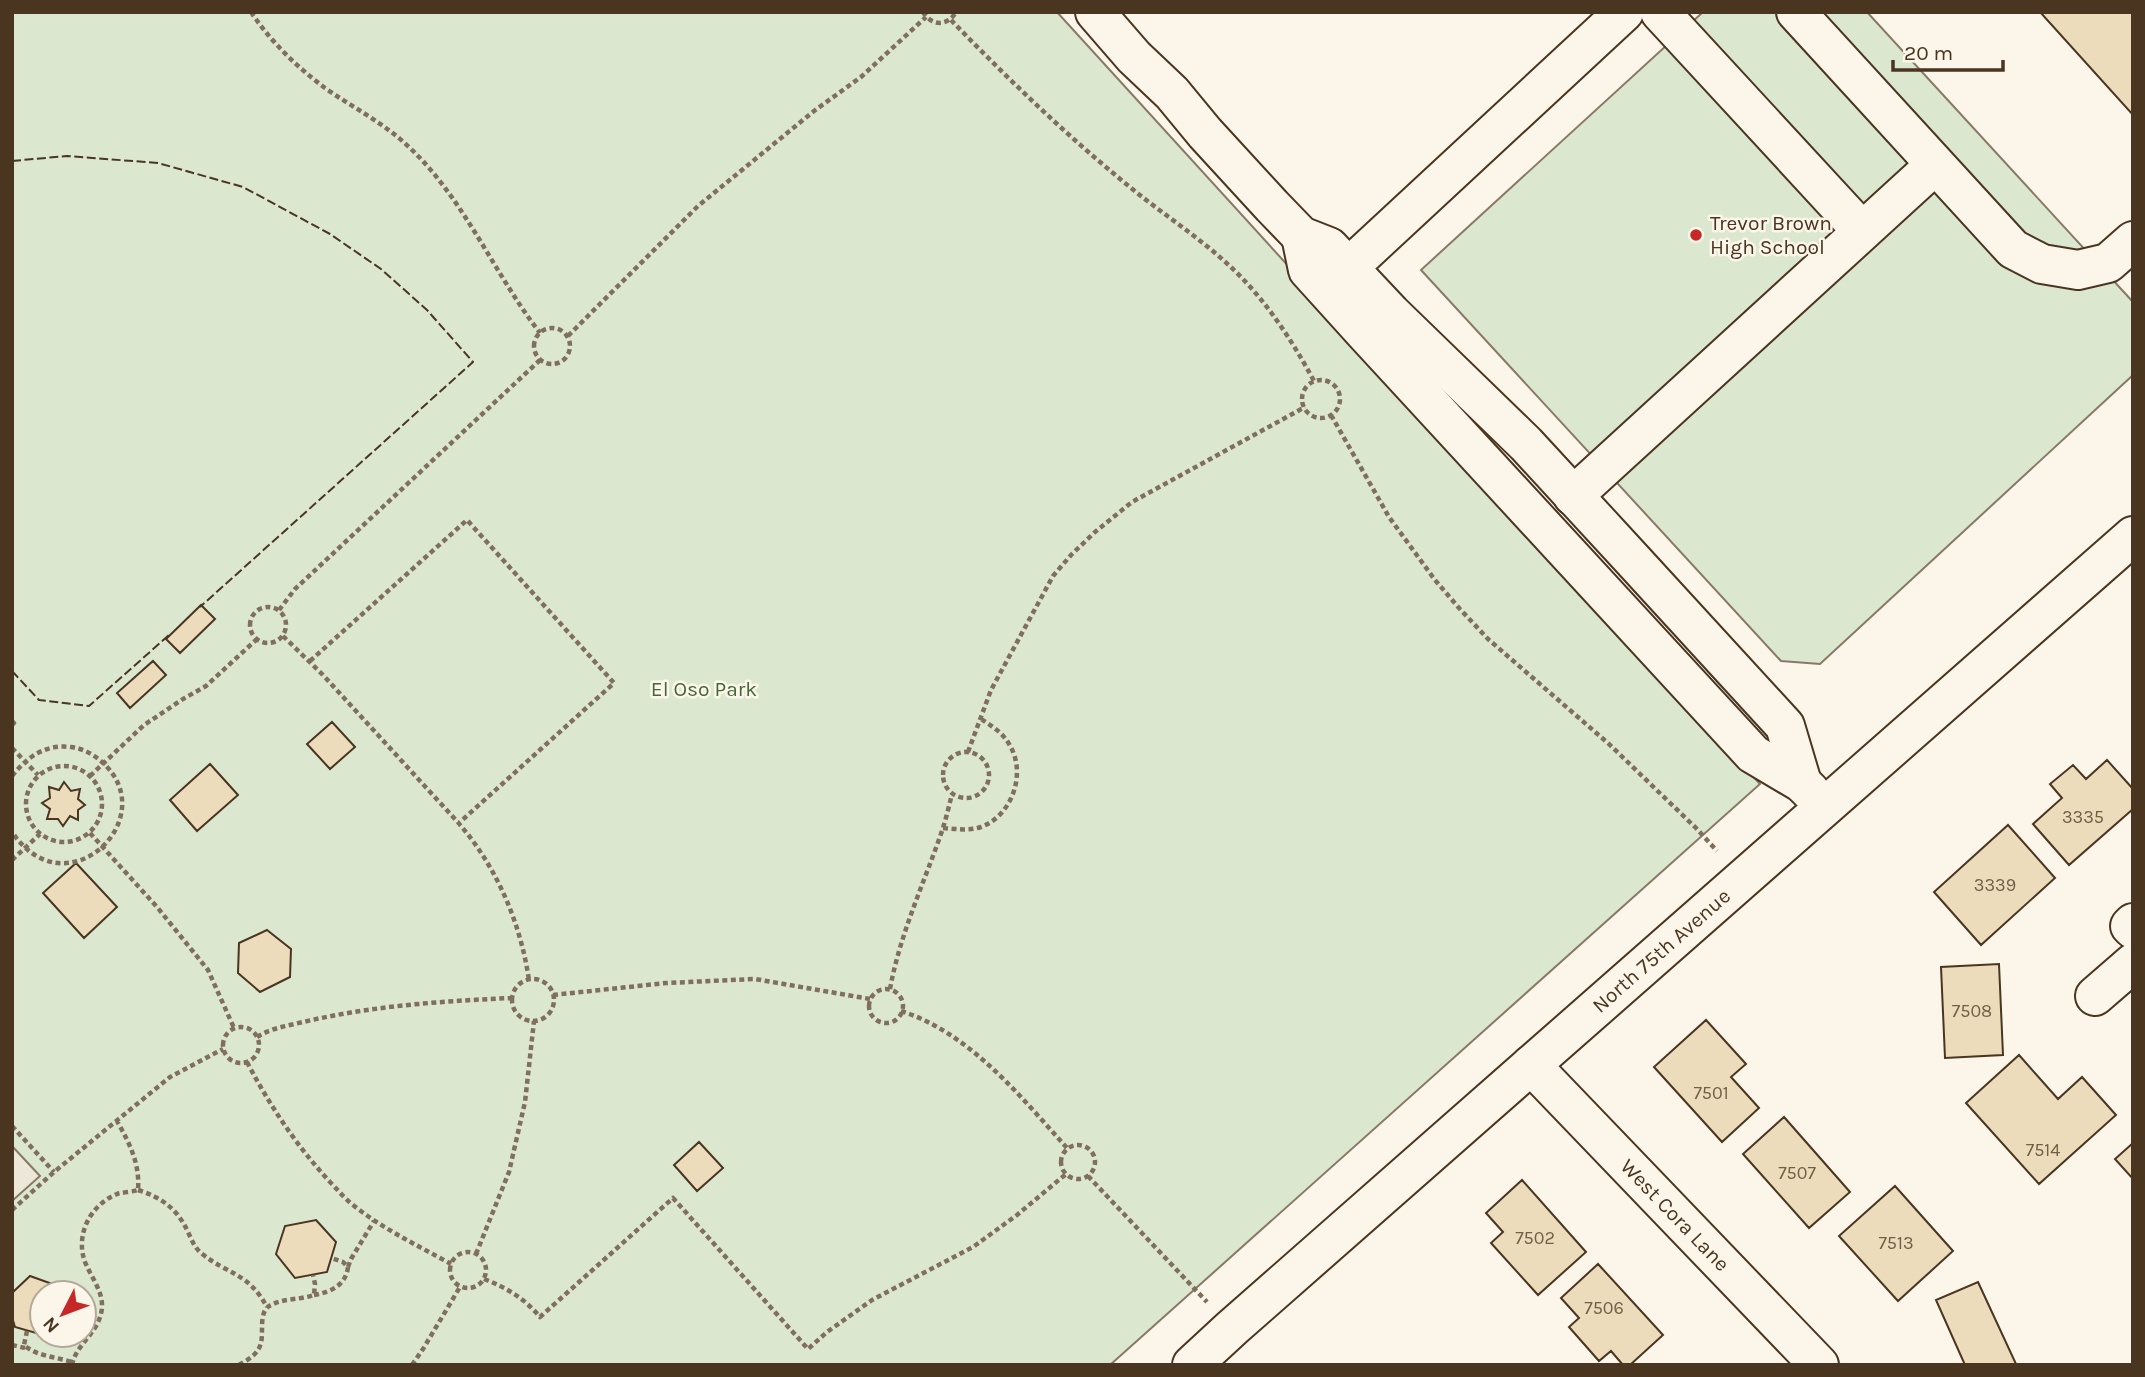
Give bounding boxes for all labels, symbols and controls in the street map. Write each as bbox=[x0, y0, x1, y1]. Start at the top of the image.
scale bar bbox=[1893, 28, 2003, 72]
text: 20 m bbox=[1904, 41, 1953, 65]
place label: Trevor Brown High School bbox=[1710, 211, 1832, 259]
marker: Trevor Brown High School bbox=[1688, 227, 1704, 243]
park label: El Oso Park bbox=[651, 677, 757, 701]
house number: 3335 bbox=[2062, 806, 2104, 828]
house number: 3339 bbox=[1974, 874, 2016, 896]
street label: North 75th Avenue bbox=[1587, 884, 1735, 1018]
house number: 7508 bbox=[1952, 1000, 1992, 1022]
house number: 7501 bbox=[1693, 1082, 1729, 1104]
house number: 7514 bbox=[2026, 1139, 2060, 1161]
street label: West Cora Lane bbox=[1616, 1154, 1734, 1276]
house number: 7507 bbox=[1778, 1162, 1816, 1184]
house number: 7502 bbox=[1515, 1227, 1555, 1249]
house number: 7513 bbox=[1878, 1232, 1914, 1254]
north arrow bbox=[28, 1279, 98, 1349]
house number: 7506 bbox=[1584, 1297, 1624, 1319]
text: N bbox=[38, 1312, 64, 1337]

